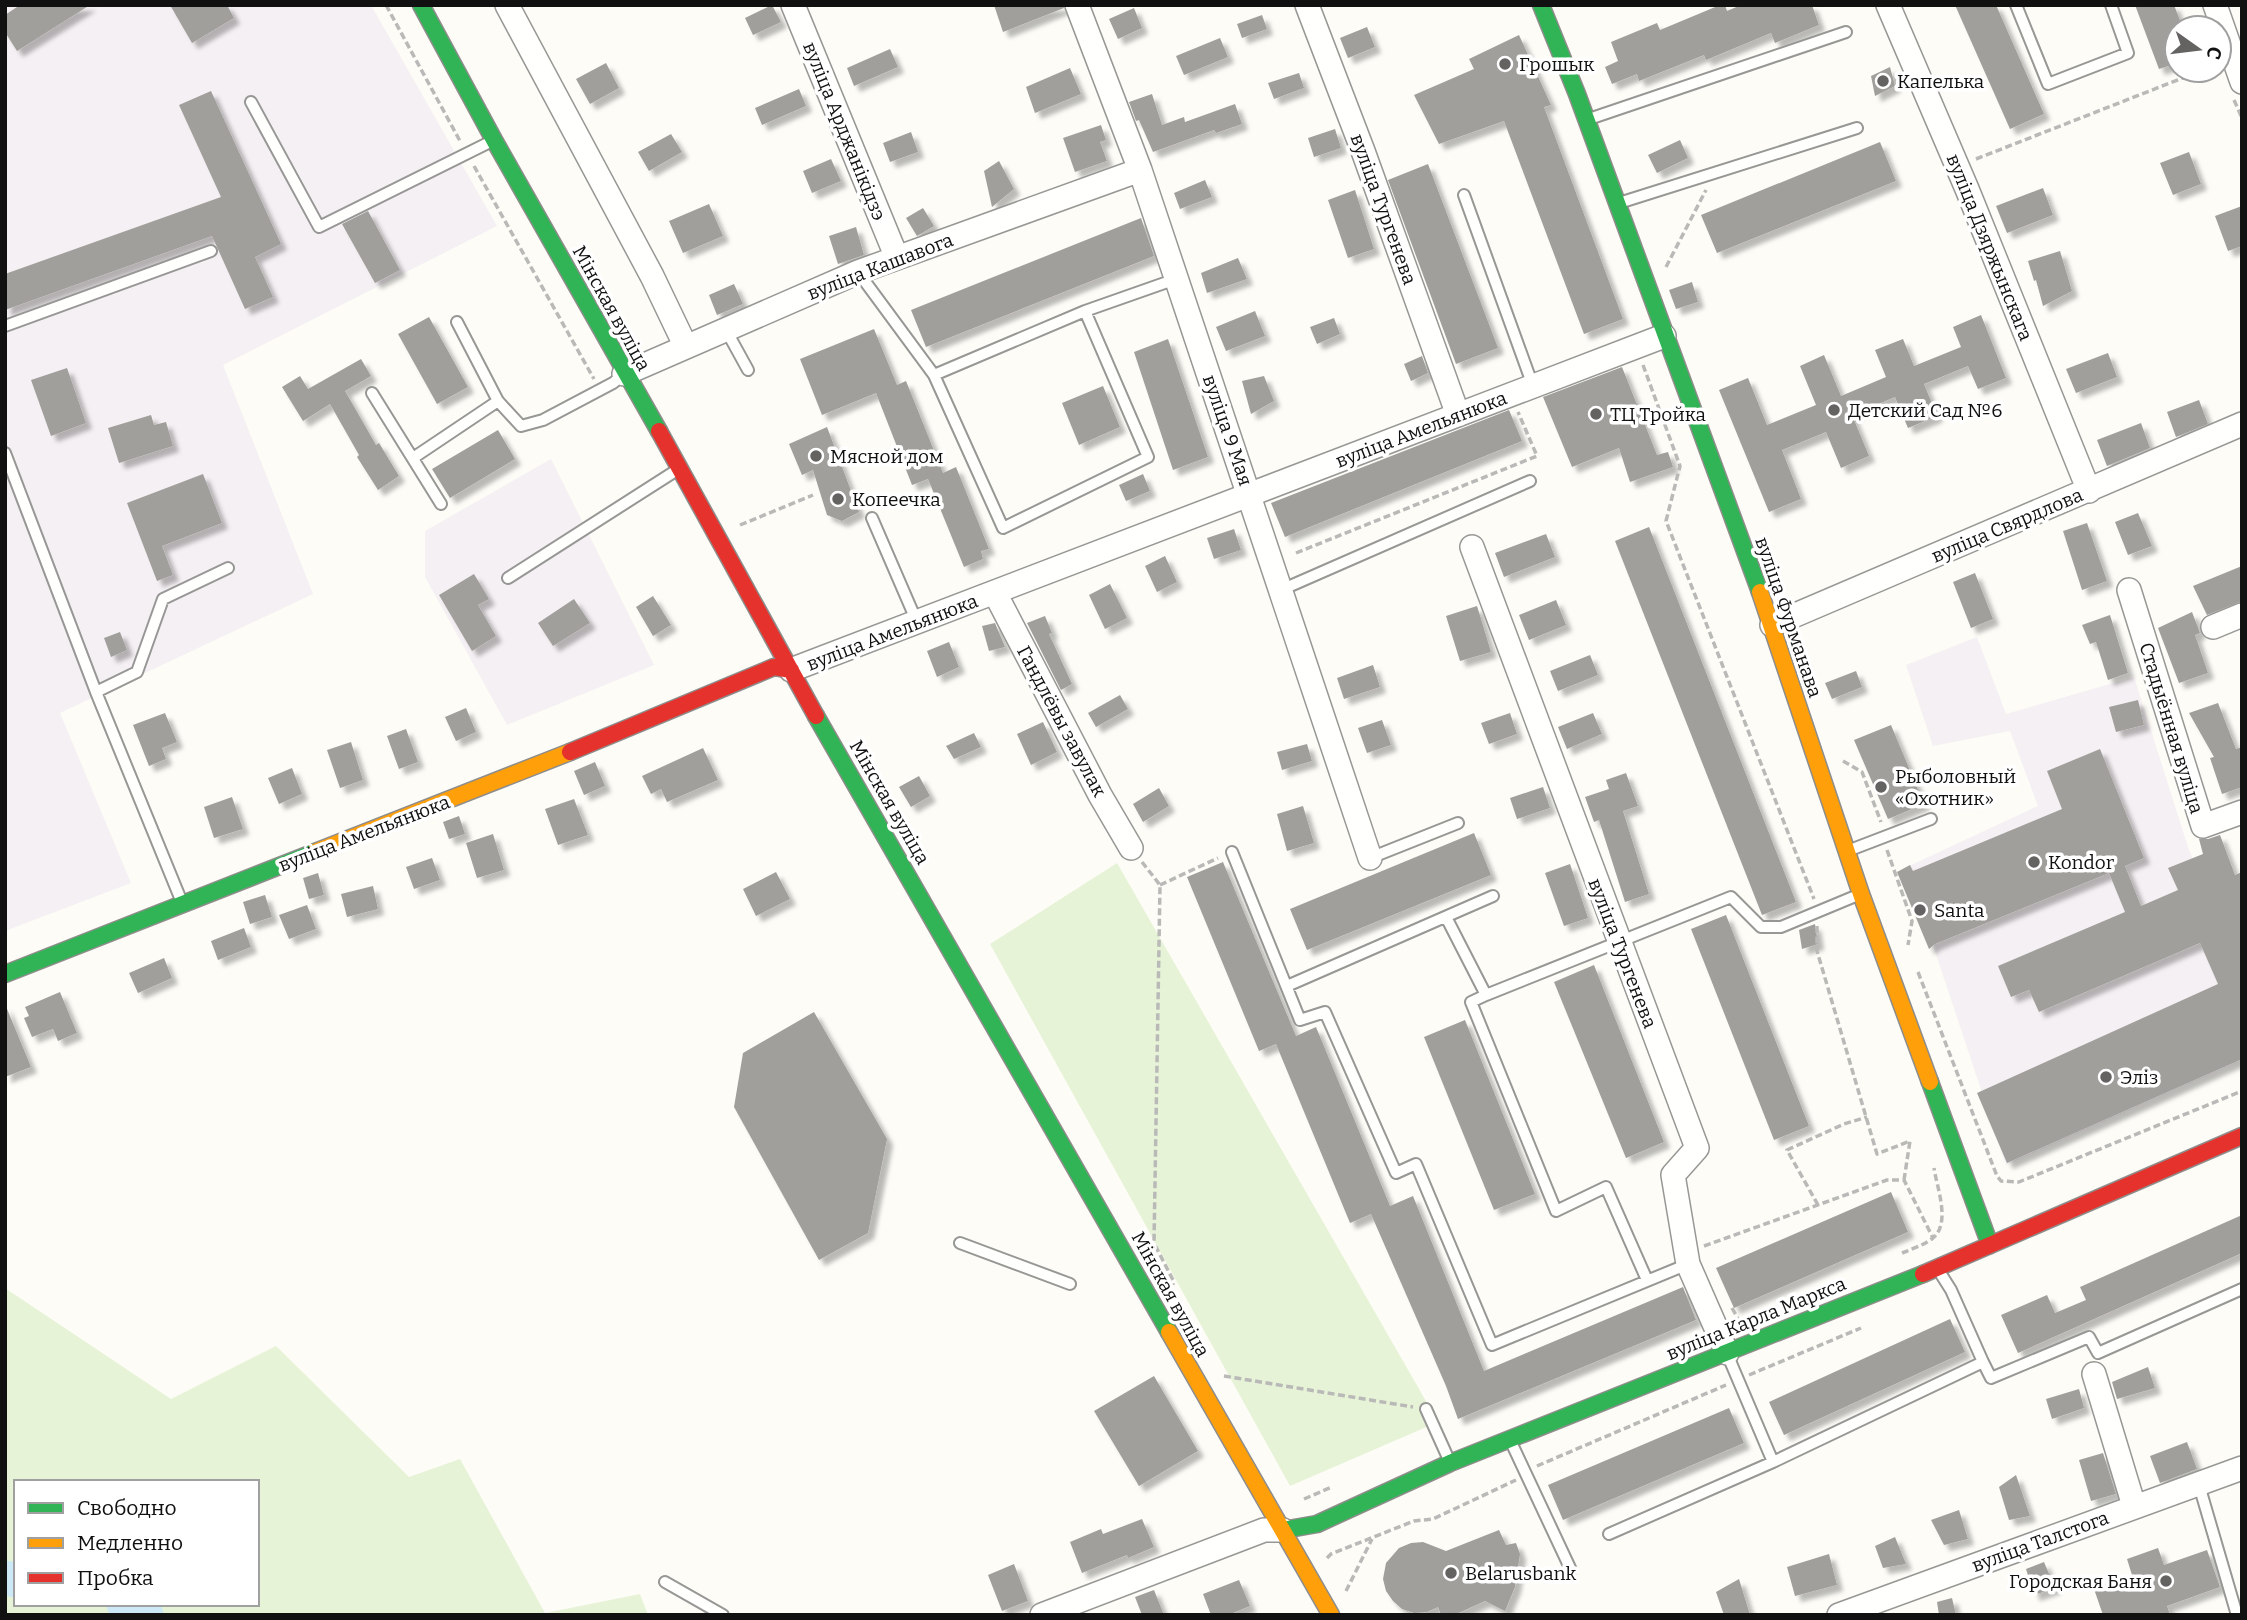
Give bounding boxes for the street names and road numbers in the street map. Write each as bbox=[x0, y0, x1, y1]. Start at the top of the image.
street label: вуліца Арджанікідзэ bbox=[798, 39, 891, 224]
street label: вуліца Тургенева bbox=[1346, 131, 1422, 288]
street label: вуліца Дзяржынскага bbox=[1942, 150, 2038, 344]
street label: вуліца Кашавога bbox=[804, 228, 957, 305]
street label: Мінская вуліца bbox=[568, 242, 656, 375]
street label: вуліца 9 Мая bbox=[1198, 372, 1257, 489]
street label: вуліца Амельянюка bbox=[1332, 386, 1510, 473]
street label: вуліца Свярдлова bbox=[1928, 483, 2087, 568]
street label: вуліца Фурманава bbox=[1750, 534, 1827, 701]
street label: вуліца Амельянюка bbox=[803, 589, 981, 676]
street label: Стадыённая вуліца bbox=[2135, 640, 2209, 817]
street label: Гандлёвы завулак bbox=[1012, 642, 1111, 801]
street label: Мінская вуліца bbox=[845, 736, 935, 869]
street label: вуліца Амельянюка bbox=[275, 790, 453, 877]
street label: вуліца Тургенева bbox=[1583, 875, 1662, 1032]
street label: Мінская вуліца bbox=[1127, 1228, 1215, 1361]
street label: вуліца Карла Маркса bbox=[1663, 1272, 1850, 1365]
street label: вуліца Талстога bbox=[1969, 1506, 2112, 1577]

